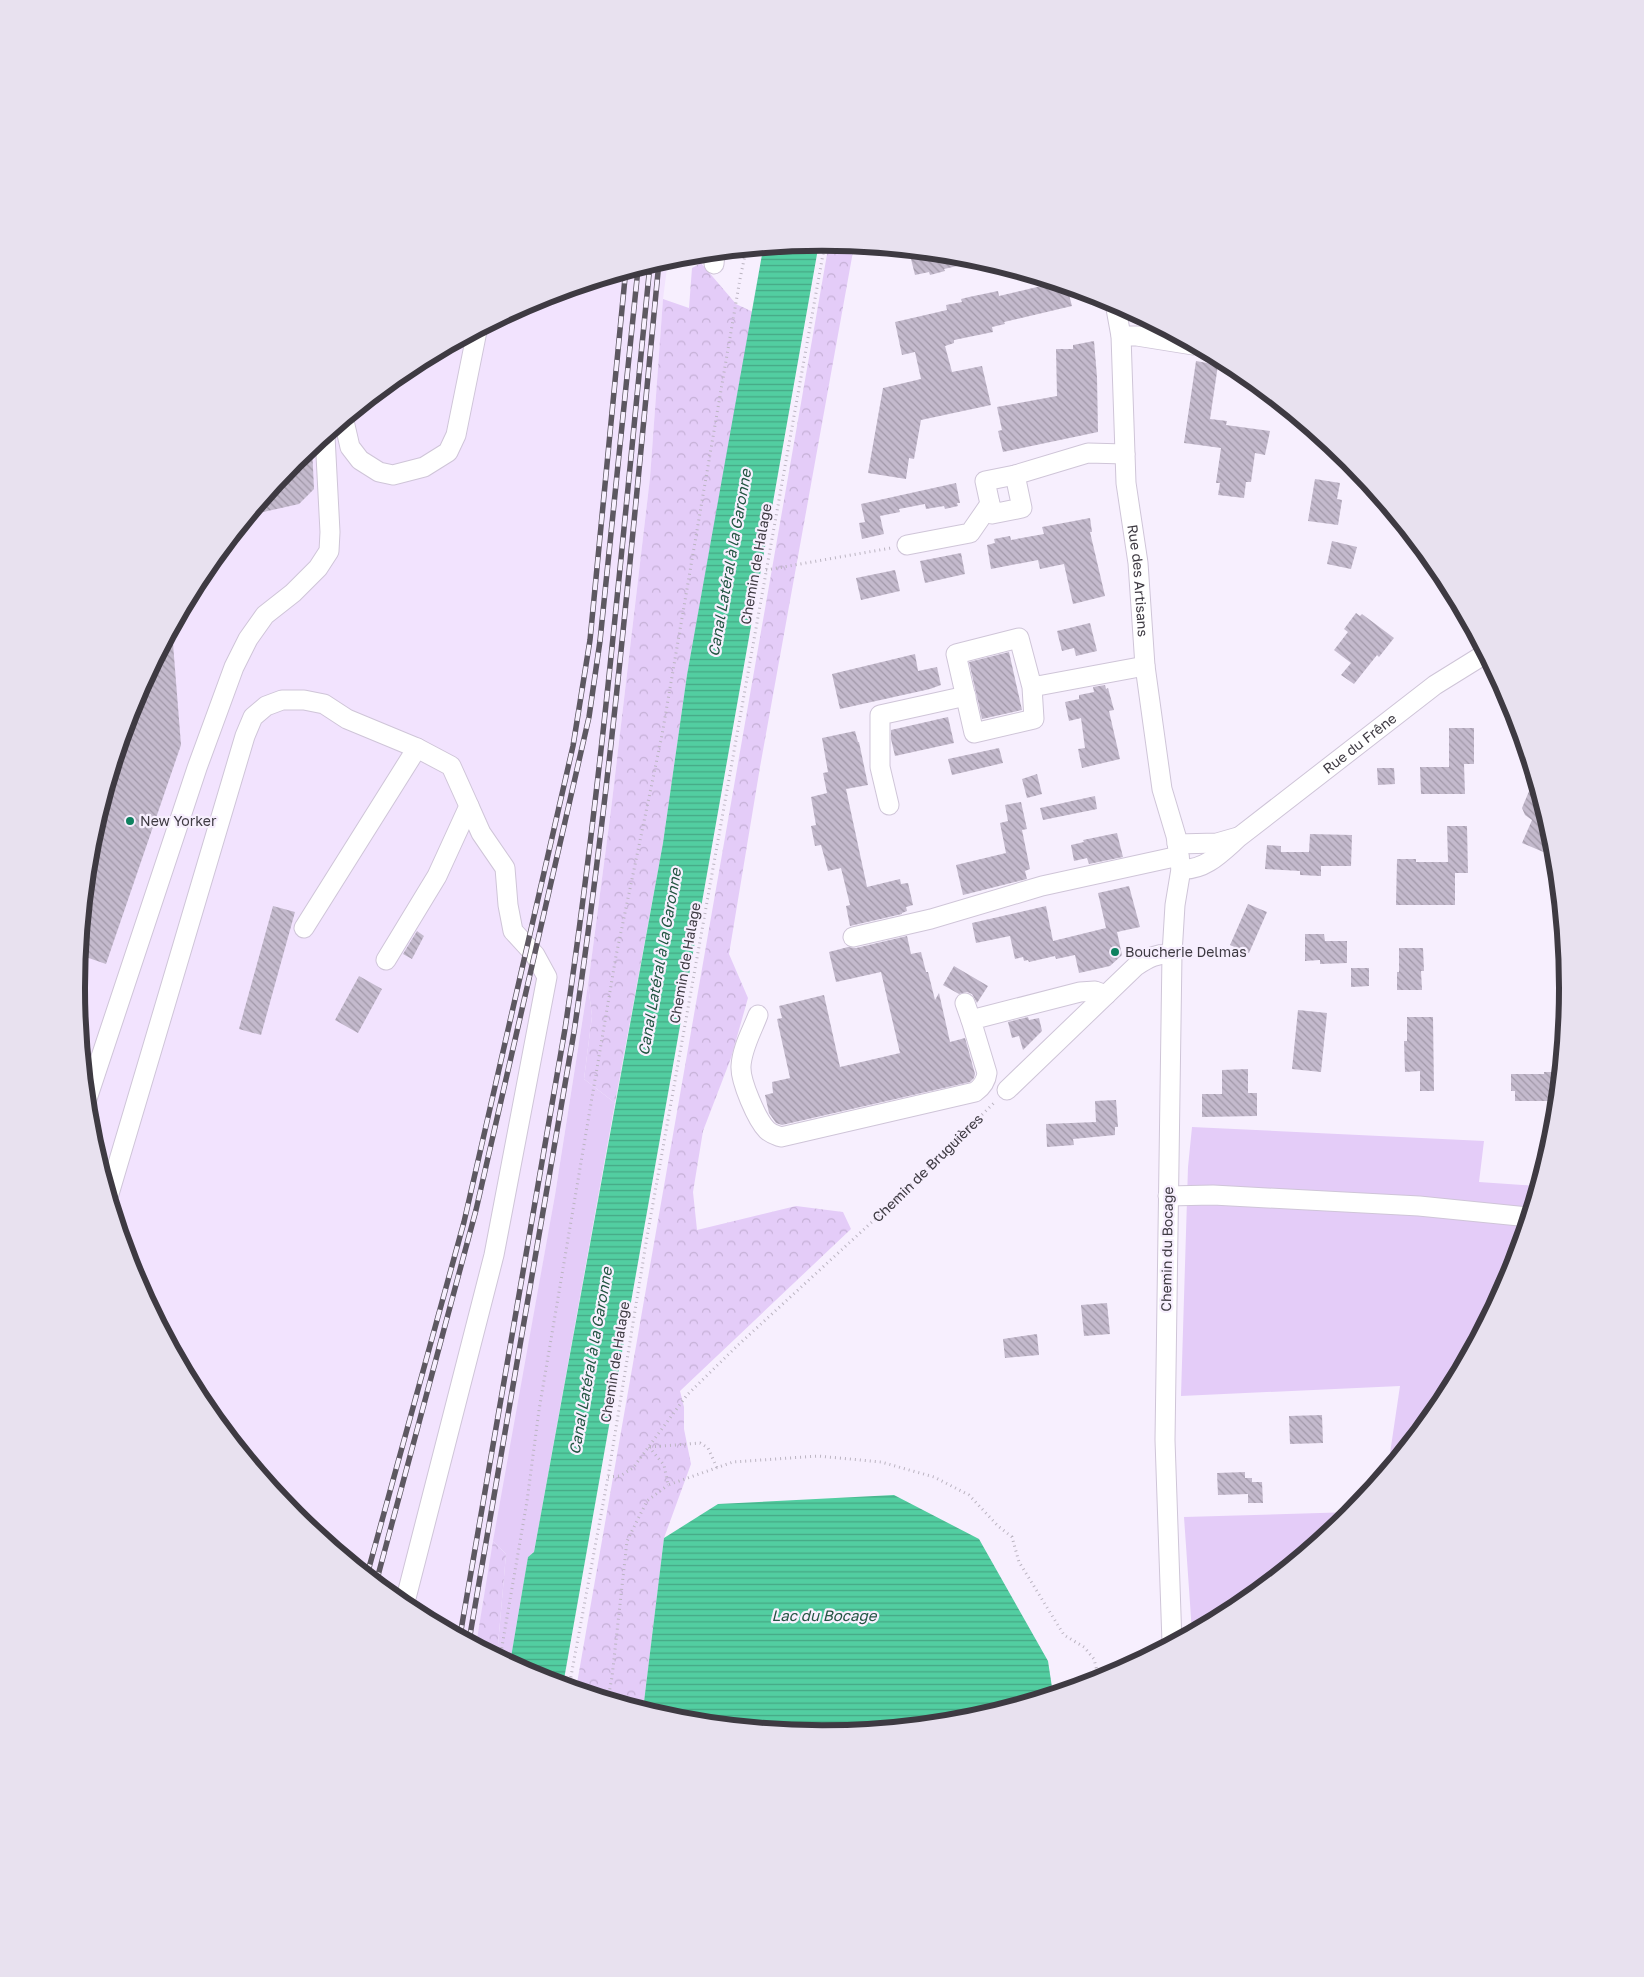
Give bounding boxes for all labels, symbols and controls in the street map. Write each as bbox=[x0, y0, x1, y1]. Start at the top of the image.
water label: Canal Latéral à la Garonne bbox=[704, 467, 755, 658]
street label: Chemin de Halage bbox=[737, 502, 775, 626]
street label: Rue des Artisans bbox=[1124, 523, 1152, 637]
street label: Rue du Frêne bbox=[1319, 709, 1400, 777]
place label: New Yorker bbox=[140, 812, 217, 829]
marker: New Yorker bbox=[124, 815, 136, 827]
water label: Canal Latéral à la Garonne bbox=[634, 866, 685, 1057]
street label: Chemin de Halage bbox=[666, 901, 704, 1025]
place label: Boucherie Delmas bbox=[1125, 943, 1247, 960]
marker: Boucherie Delmas bbox=[1109, 946, 1121, 958]
street label: Chemin de Bruguières bbox=[868, 1110, 986, 1225]
street label: Chemin du Bocage bbox=[1157, 1186, 1176, 1312]
water label: Canal Latéral à la Garonne bbox=[565, 1265, 616, 1456]
street label: Chemin de Halage bbox=[597, 1300, 632, 1424]
water label: Lac du Bocage bbox=[772, 1606, 878, 1625]

